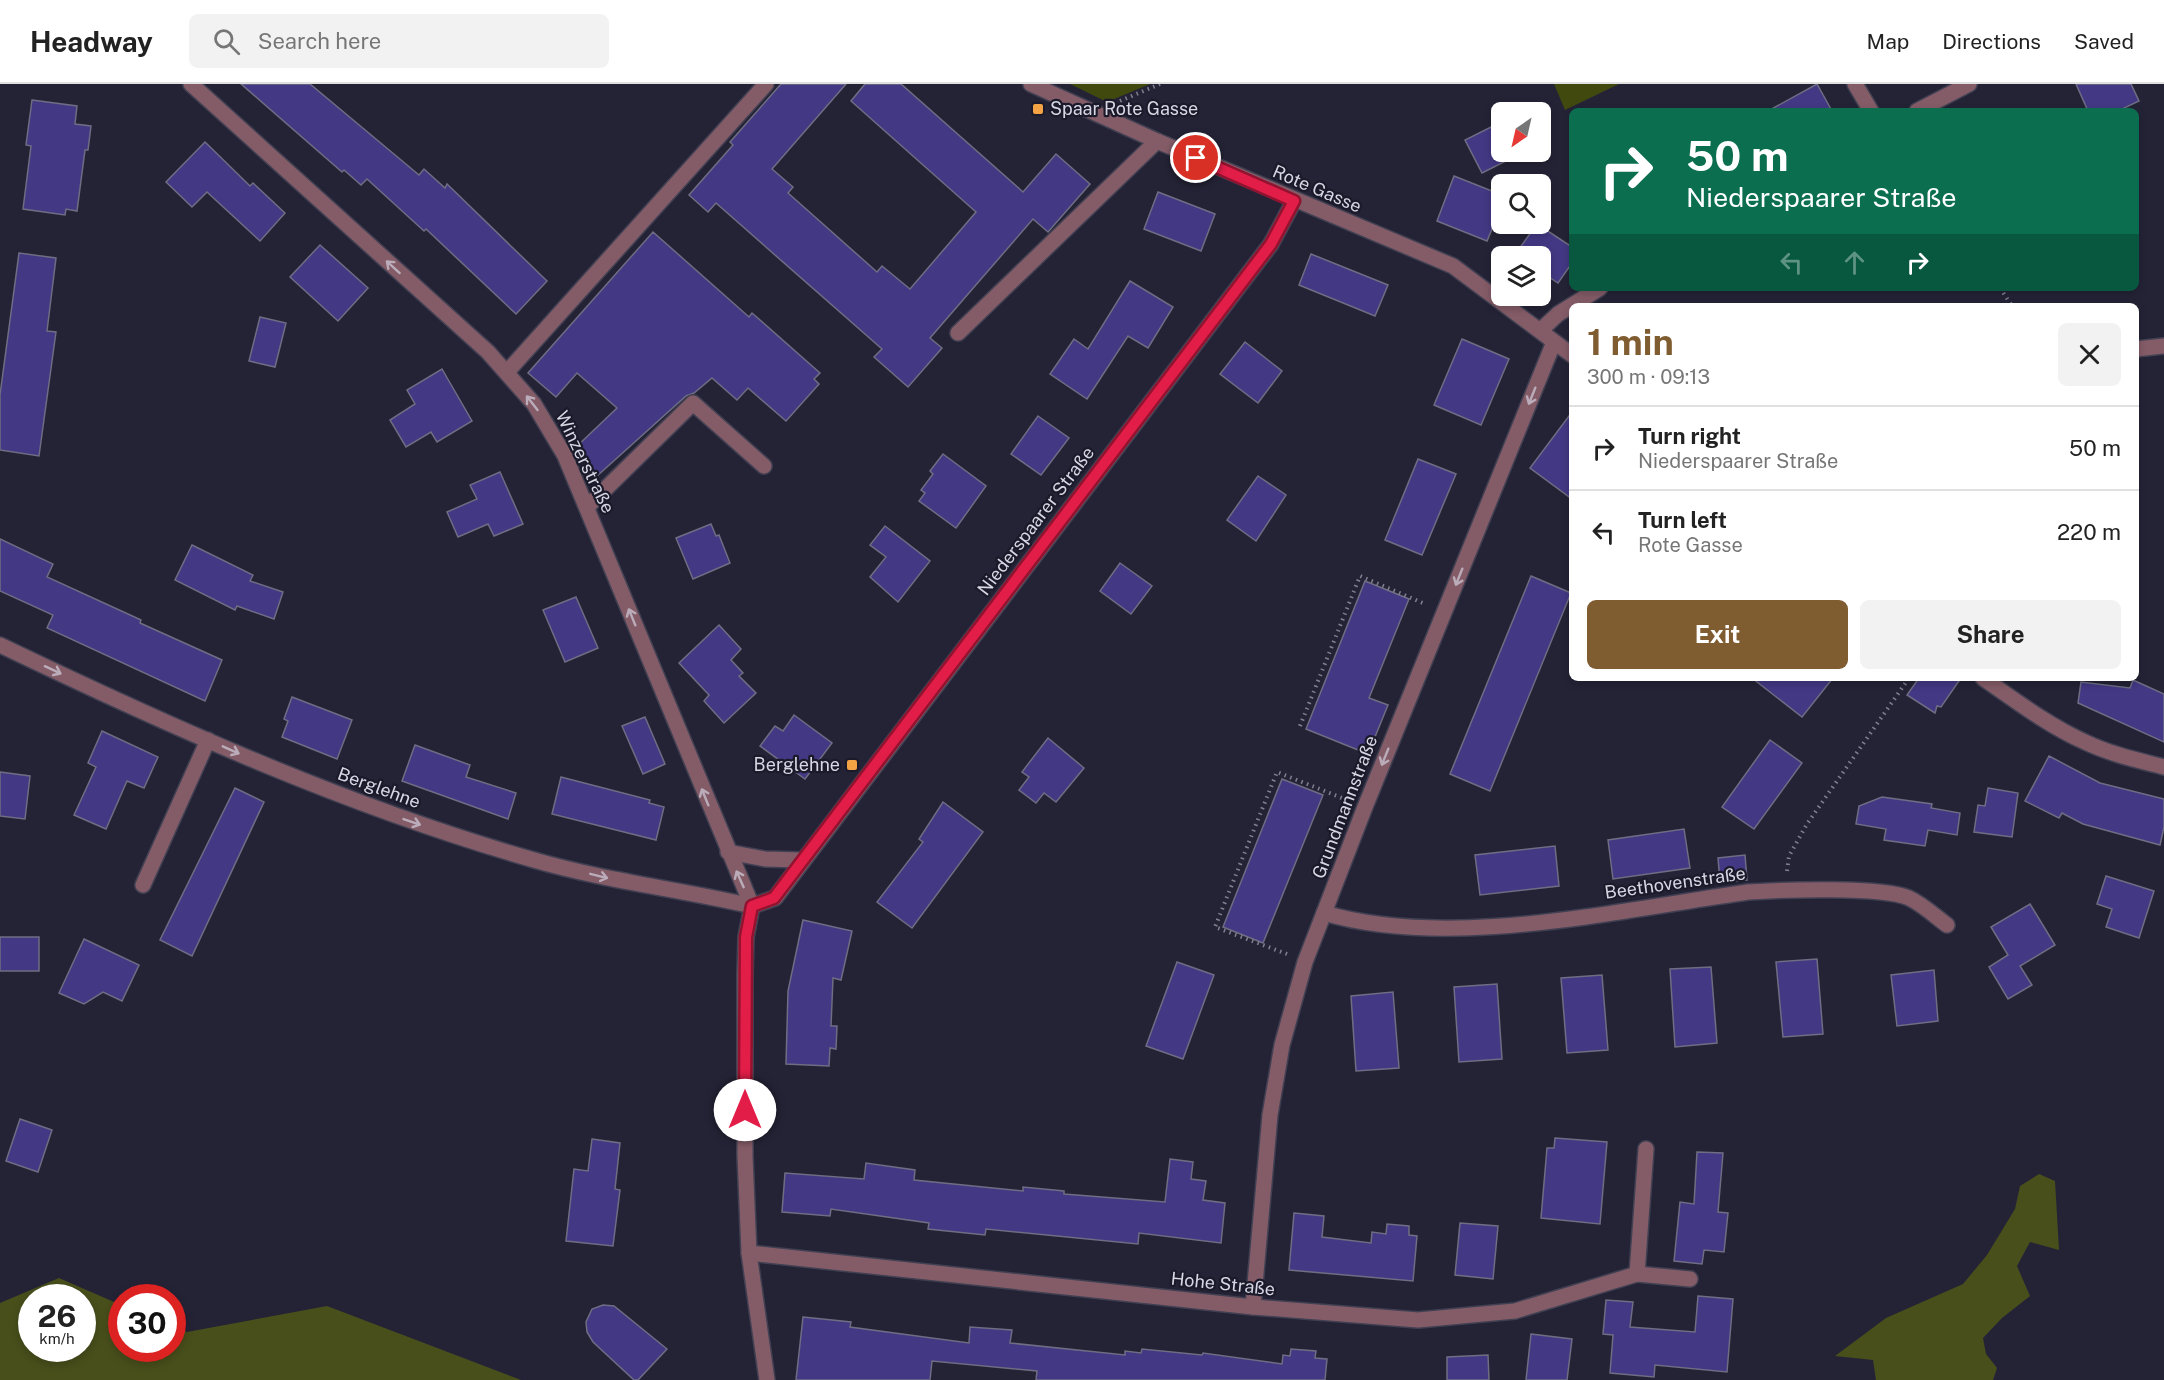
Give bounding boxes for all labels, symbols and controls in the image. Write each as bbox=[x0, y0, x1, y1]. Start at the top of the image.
search box bbox=[189, 14, 609, 68]
text: Headway bbox=[30, 25, 153, 58]
icon: search bbox=[210, 25, 243, 58]
text: Search here bbox=[258, 28, 381, 54]
text: Map bbox=[1867, 29, 1909, 54]
text: Directions bbox=[1942, 29, 2041, 54]
text: Saved bbox=[2074, 29, 2134, 54]
place label: Spaar Rote Gasse bbox=[1050, 98, 1198, 119]
marker: Spaar Rote Gasse bbox=[1031, 102, 1045, 116]
north arrow bbox=[1491, 102, 1551, 162]
map controls bbox=[1491, 102, 1551, 306]
text: 50 m bbox=[1686, 131, 1789, 180]
pin bbox=[1170, 132, 1221, 183]
icon: right bbox=[1587, 132, 1665, 210]
icon: arrive bbox=[1179, 141, 1212, 174]
street label: Rote Gasse bbox=[1270, 160, 1365, 217]
button: search bbox=[1491, 174, 1551, 234]
text: Niederspaarer Straße bbox=[1686, 181, 1957, 213]
button: layers bbox=[1491, 246, 1551, 306]
icon: left bbox=[1775, 246, 1808, 279]
icon: ahead bbox=[1838, 246, 1871, 279]
icon: right bbox=[1901, 246, 1934, 279]
one-way arrow bbox=[386, 260, 401, 274]
text: 1 min bbox=[1587, 321, 1674, 363]
button: close bbox=[2058, 323, 2121, 386]
text: 300 m · 09:13 bbox=[1587, 365, 1710, 389]
one-way arrow bbox=[1526, 386, 1537, 405]
one-way arrow bbox=[526, 395, 539, 411]
street label: Winzerstraße bbox=[552, 407, 619, 516]
text: Turn right bbox=[1638, 423, 1741, 449]
icon: right bbox=[1587, 432, 1620, 465]
text: 50 m bbox=[2069, 435, 2121, 461]
street label: Niederspaarer Straße bbox=[973, 442, 1098, 599]
text: Niederspaarer Straße bbox=[1638, 449, 1838, 473]
text: Turn left bbox=[1638, 507, 1727, 533]
icon: left bbox=[1587, 516, 1620, 549]
text: 220 m bbox=[2057, 519, 2121, 545]
text: Rote Gasse bbox=[1638, 533, 1743, 557]
one-way arrow bbox=[1453, 567, 1464, 586]
button: Exit bbox=[1587, 600, 1848, 669]
button: Share bbox=[1860, 600, 2121, 669]
one-way arrow bbox=[626, 608, 637, 627]
one-way arrow bbox=[43, 665, 61, 677]
street label: Grundmannstraße bbox=[1308, 732, 1382, 881]
one-way arrow bbox=[222, 745, 240, 756]
one-way arrow bbox=[1379, 747, 1390, 766]
place label: Berglehne bbox=[754, 754, 840, 775]
marker: Berglehne bbox=[845, 758, 859, 772]
street label: Berglehne bbox=[335, 763, 423, 812]
one-way arrow bbox=[699, 789, 710, 807]
one-way arrow bbox=[402, 817, 421, 828]
street label: Beethovenstraße bbox=[1603, 862, 1747, 903]
one-way arrow bbox=[733, 870, 745, 888]
one-way arrow bbox=[589, 871, 608, 883]
position arrow bbox=[713, 1078, 777, 1142]
street label: Hohe Straße bbox=[1170, 1268, 1276, 1299]
speed limit sign: 30 bbox=[108, 1284, 186, 1362]
text: 26 bbox=[38, 1298, 76, 1334]
text: km/h bbox=[39, 1330, 75, 1347]

